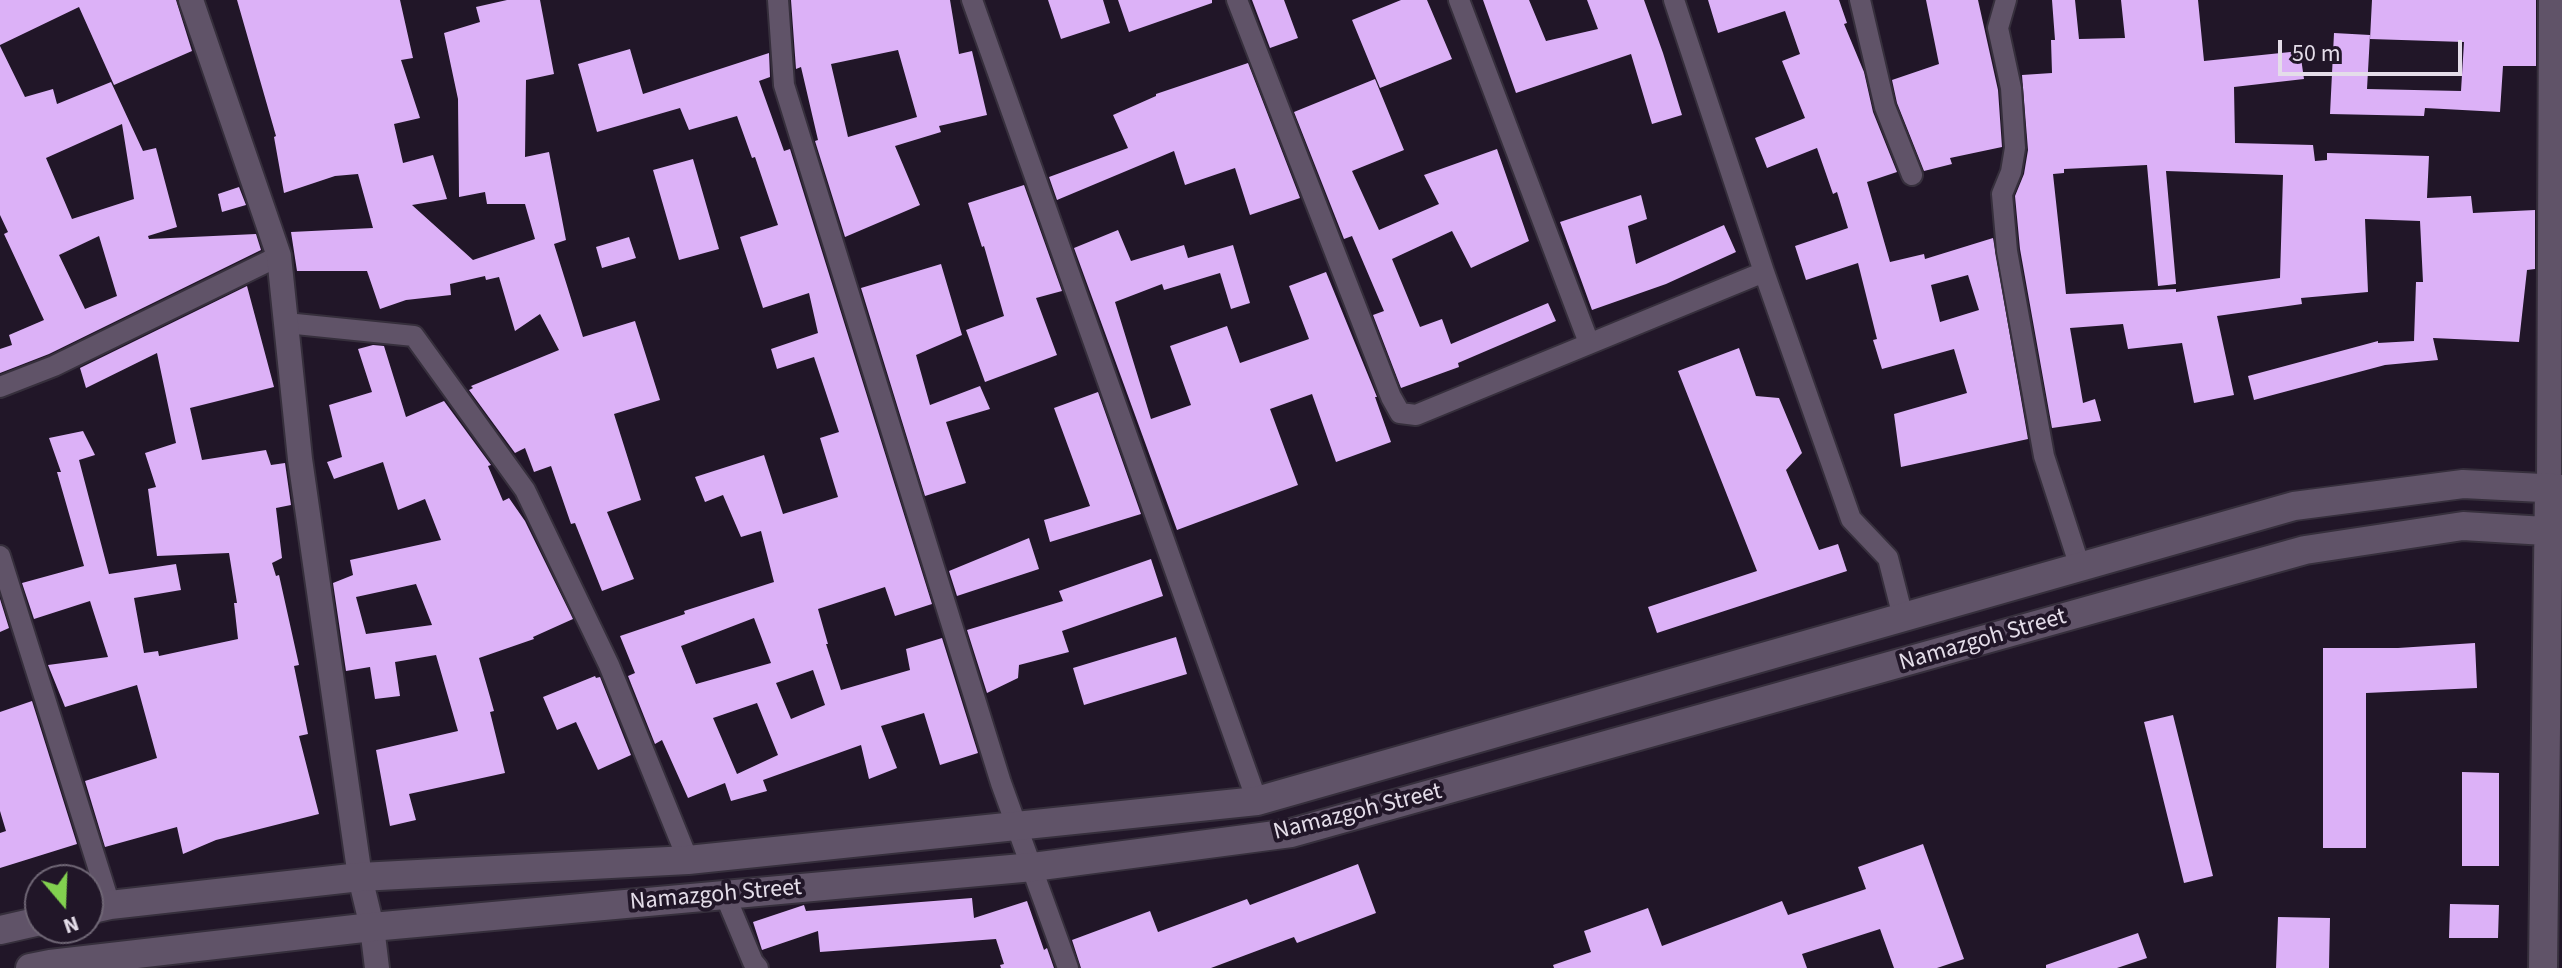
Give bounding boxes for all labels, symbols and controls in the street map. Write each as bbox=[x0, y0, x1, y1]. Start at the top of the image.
scale bar bbox=[2282, 24, 2466, 74]
text: 50 m bbox=[2292, 36, 2341, 71]
street label: Namazgoh Street bbox=[1896, 603, 2070, 679]
street label: Namazgoh Street bbox=[1271, 778, 1445, 848]
north arrow bbox=[24, 864, 104, 944]
street label: Namazgoh Street bbox=[629, 874, 803, 918]
text: N bbox=[59, 907, 83, 942]

